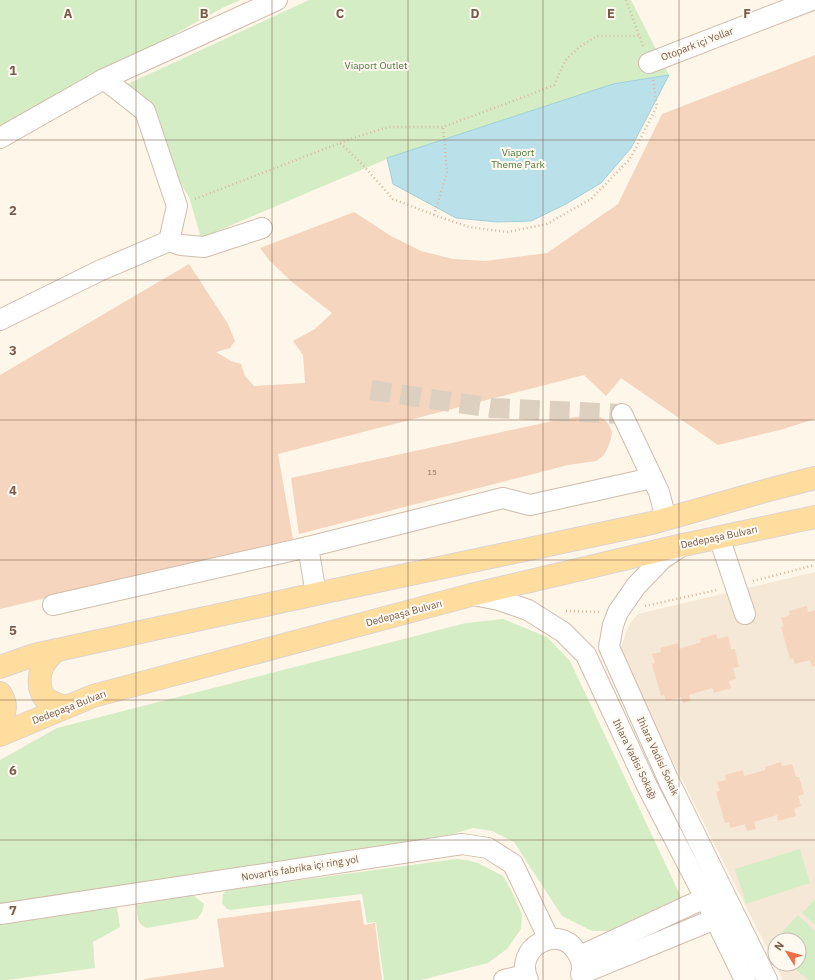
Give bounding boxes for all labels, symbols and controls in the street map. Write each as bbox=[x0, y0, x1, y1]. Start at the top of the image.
text: A bbox=[64, 5, 73, 22]
text: B bbox=[200, 5, 209, 22]
text: C bbox=[336, 5, 345, 22]
text: D bbox=[470, 5, 480, 22]
text: E bbox=[607, 5, 615, 22]
text: F bbox=[743, 5, 751, 22]
street label: Otopark içi Yollar bbox=[659, 24, 735, 64]
park label: Viaport Outlet bbox=[345, 59, 408, 72]
text: 1 bbox=[9, 62, 17, 79]
park label: Viaport Theme Park bbox=[491, 146, 546, 171]
text: 2 bbox=[9, 202, 17, 219]
text: 3 bbox=[9, 342, 17, 359]
house number: 15 bbox=[427, 467, 437, 477]
text: 4 bbox=[9, 482, 17, 499]
street label: Dedepaşa Bulvarı bbox=[679, 522, 759, 552]
street label: Dedepaşa Bulvarı bbox=[364, 597, 444, 629]
text: 5 bbox=[9, 622, 17, 639]
street label: Dedepaşa Bulvarı bbox=[30, 687, 108, 727]
street label: Ihlara Vadisi Sokak bbox=[634, 715, 682, 798]
street label: Ihlara Vadisi Sokağı bbox=[610, 717, 660, 801]
text: 6 bbox=[9, 762, 17, 779]
street label: Novartis fabrika içi ring yol bbox=[241, 852, 360, 884]
text: 7 bbox=[9, 902, 17, 919]
north arrow bbox=[767, 932, 807, 972]
text: N bbox=[771, 939, 787, 953]

